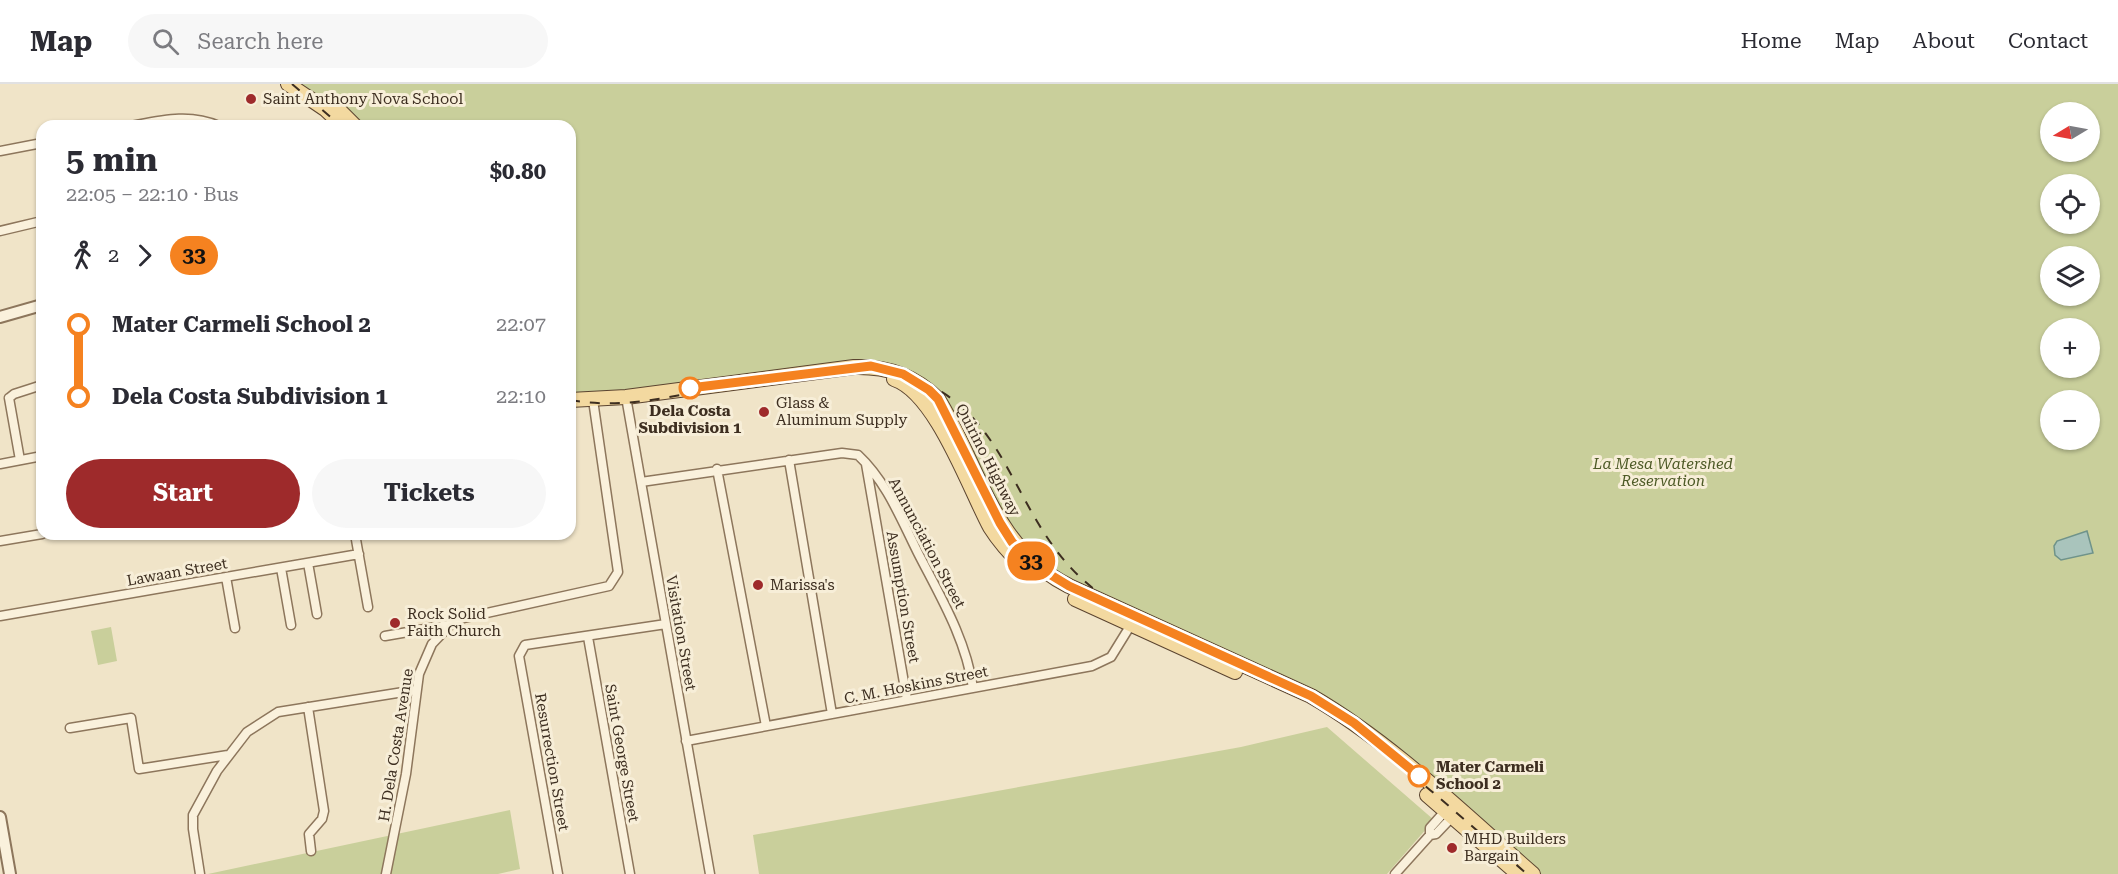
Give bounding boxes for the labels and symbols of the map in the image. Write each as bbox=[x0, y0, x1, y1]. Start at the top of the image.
place label: Saint Anthony Nova School bbox=[263, 90, 463, 108]
marker: Saint Anthony Nova School bbox=[244, 92, 258, 106]
north arrow bbox=[2040, 102, 2100, 162]
marker: Dela Costa Subdivision 1 bbox=[679, 377, 701, 399]
place label: Glass & Aluminum Supply bbox=[776, 394, 907, 429]
street label: Quirino Highway bbox=[952, 401, 1024, 519]
place label: Dela Costa Subdivision 1 bbox=[638, 402, 742, 437]
marker: Glass & Aluminum Supply bbox=[757, 405, 771, 419]
park label: La Mesa Watershed Reservation bbox=[1592, 455, 1733, 490]
street label: Annunciation Street bbox=[885, 474, 969, 612]
street label: Assumption Street bbox=[883, 530, 924, 665]
line badge: 33 bbox=[1004, 542, 1058, 580]
street label: Lawaan Street bbox=[125, 554, 229, 590]
street label: Visitation Street bbox=[662, 574, 700, 692]
place label: Marissa's bbox=[770, 576, 835, 594]
marker: Marissa's bbox=[751, 578, 765, 592]
place label: Rock Solid Faith Church bbox=[407, 605, 501, 640]
marker: Rock Solid Faith Church bbox=[388, 616, 402, 630]
street label: C. M. Hoskins Street bbox=[842, 662, 990, 708]
street label: H. Dela Costa Avenue bbox=[375, 667, 417, 823]
street label: Saint George Street bbox=[601, 682, 643, 824]
street label: Resurrection Street bbox=[531, 692, 573, 833]
place label: Mater Carmeli School 2 bbox=[1436, 758, 1544, 793]
marker: Mater Carmeli School 2 bbox=[1408, 765, 1430, 787]
place label: MHD Builders Bargain bbox=[1464, 830, 1566, 865]
marker: MHD Builders Bargain bbox=[1445, 841, 1459, 855]

